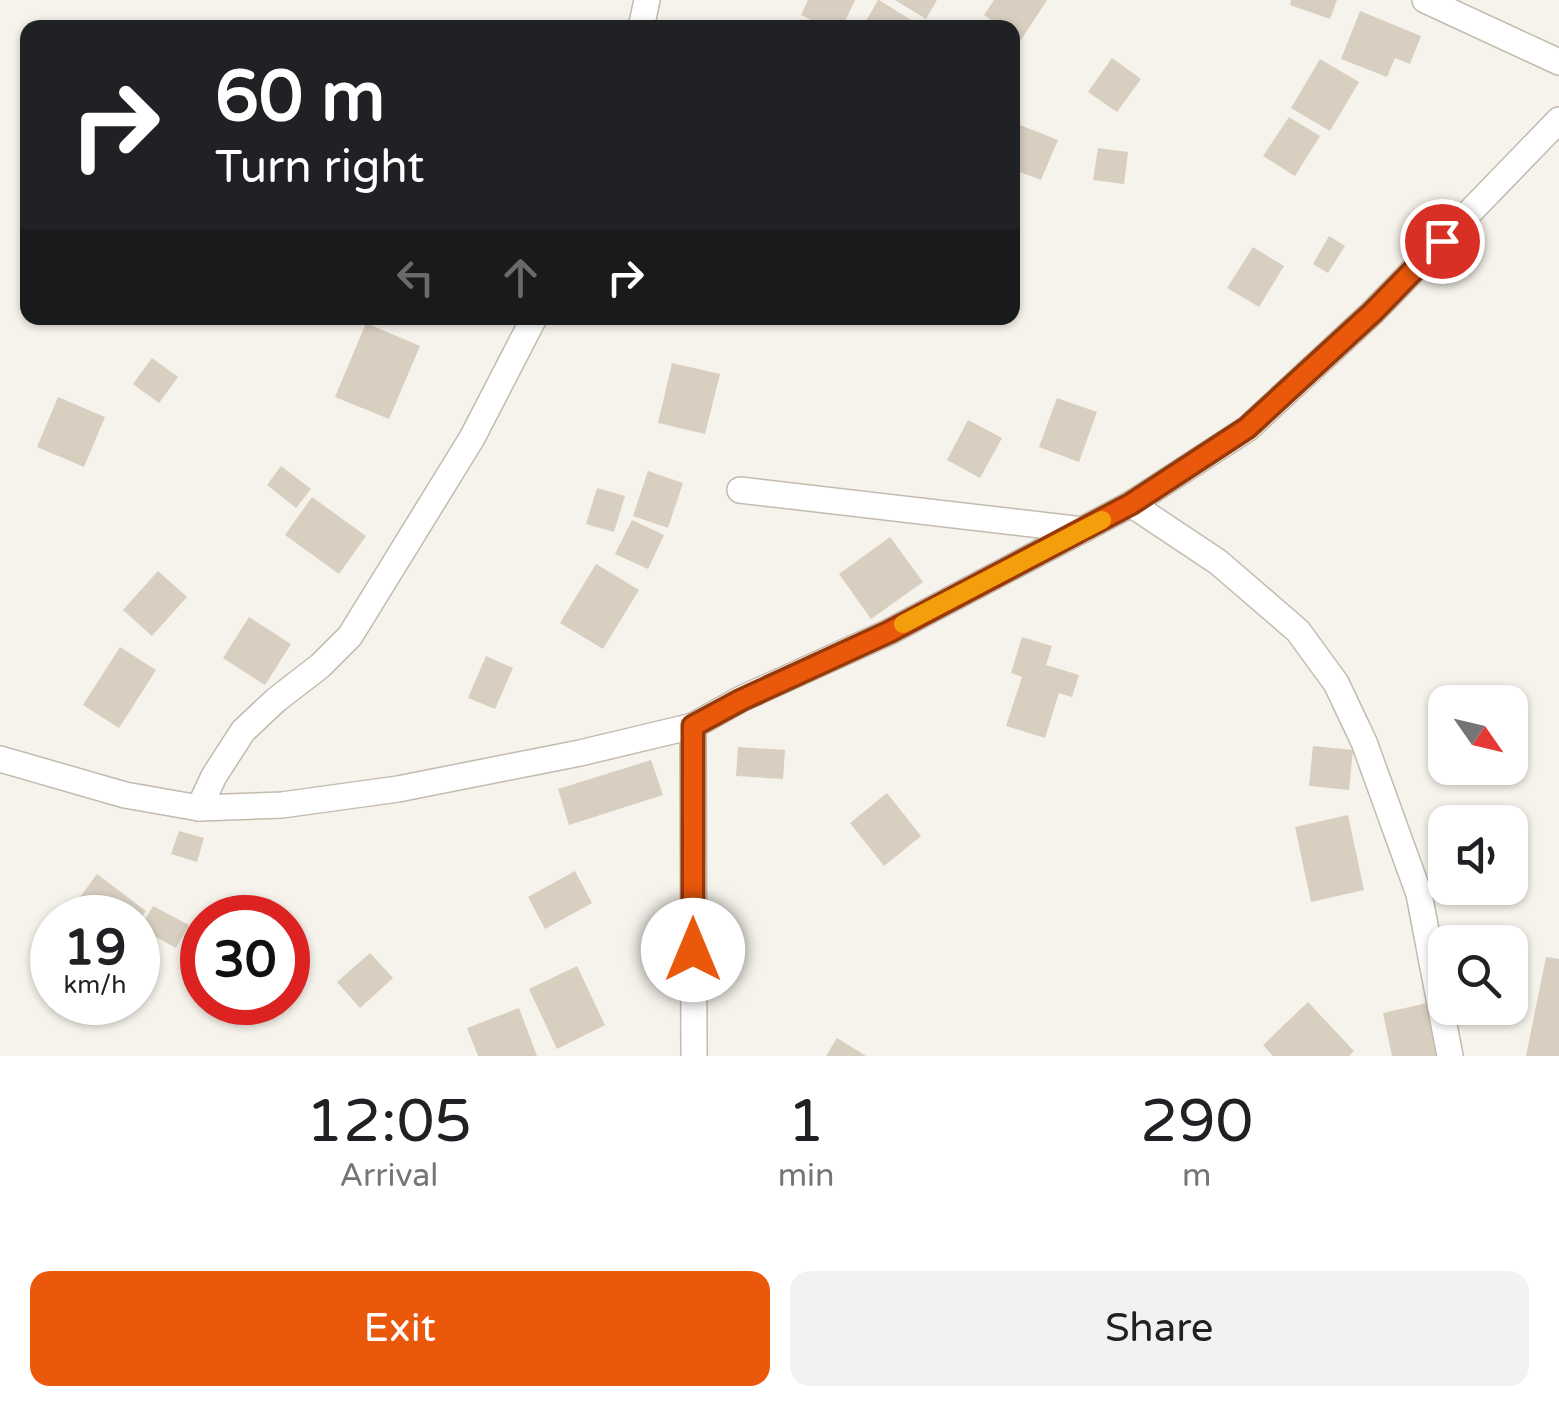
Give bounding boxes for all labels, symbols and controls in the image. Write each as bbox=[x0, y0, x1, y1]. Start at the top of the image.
text: 60 m bbox=[215, 56, 385, 140]
icon: right bbox=[50, 60, 180, 190]
text: Turn right bbox=[215, 141, 424, 195]
pin bbox=[1400, 199, 1485, 284]
icon: arrive bbox=[1415, 214, 1470, 269]
icon: left bbox=[388, 250, 443, 305]
icon: ahead bbox=[493, 250, 548, 305]
icon: right bbox=[598, 250, 653, 305]
north arrow bbox=[1428, 685, 1528, 785]
map controls bbox=[1428, 685, 1528, 1025]
button: sound bbox=[1428, 805, 1528, 905]
speed limit sign: 30 bbox=[180, 895, 310, 1025]
position arrow bbox=[641, 898, 745, 1002]
text: 19 bbox=[64, 918, 126, 978]
button: search bbox=[1428, 925, 1528, 1025]
text: km/h bbox=[64, 970, 126, 1000]
text: 12:05 bbox=[306, 1086, 472, 1158]
text: 1 bbox=[787, 1086, 825, 1158]
text: 290 bbox=[1140, 1086, 1253, 1158]
text: Arrival bbox=[339, 1157, 438, 1195]
text: min bbox=[778, 1157, 835, 1195]
text: m bbox=[1182, 1157, 1211, 1195]
button: Exit bbox=[30, 1271, 770, 1386]
button: Share bbox=[790, 1271, 1529, 1386]

